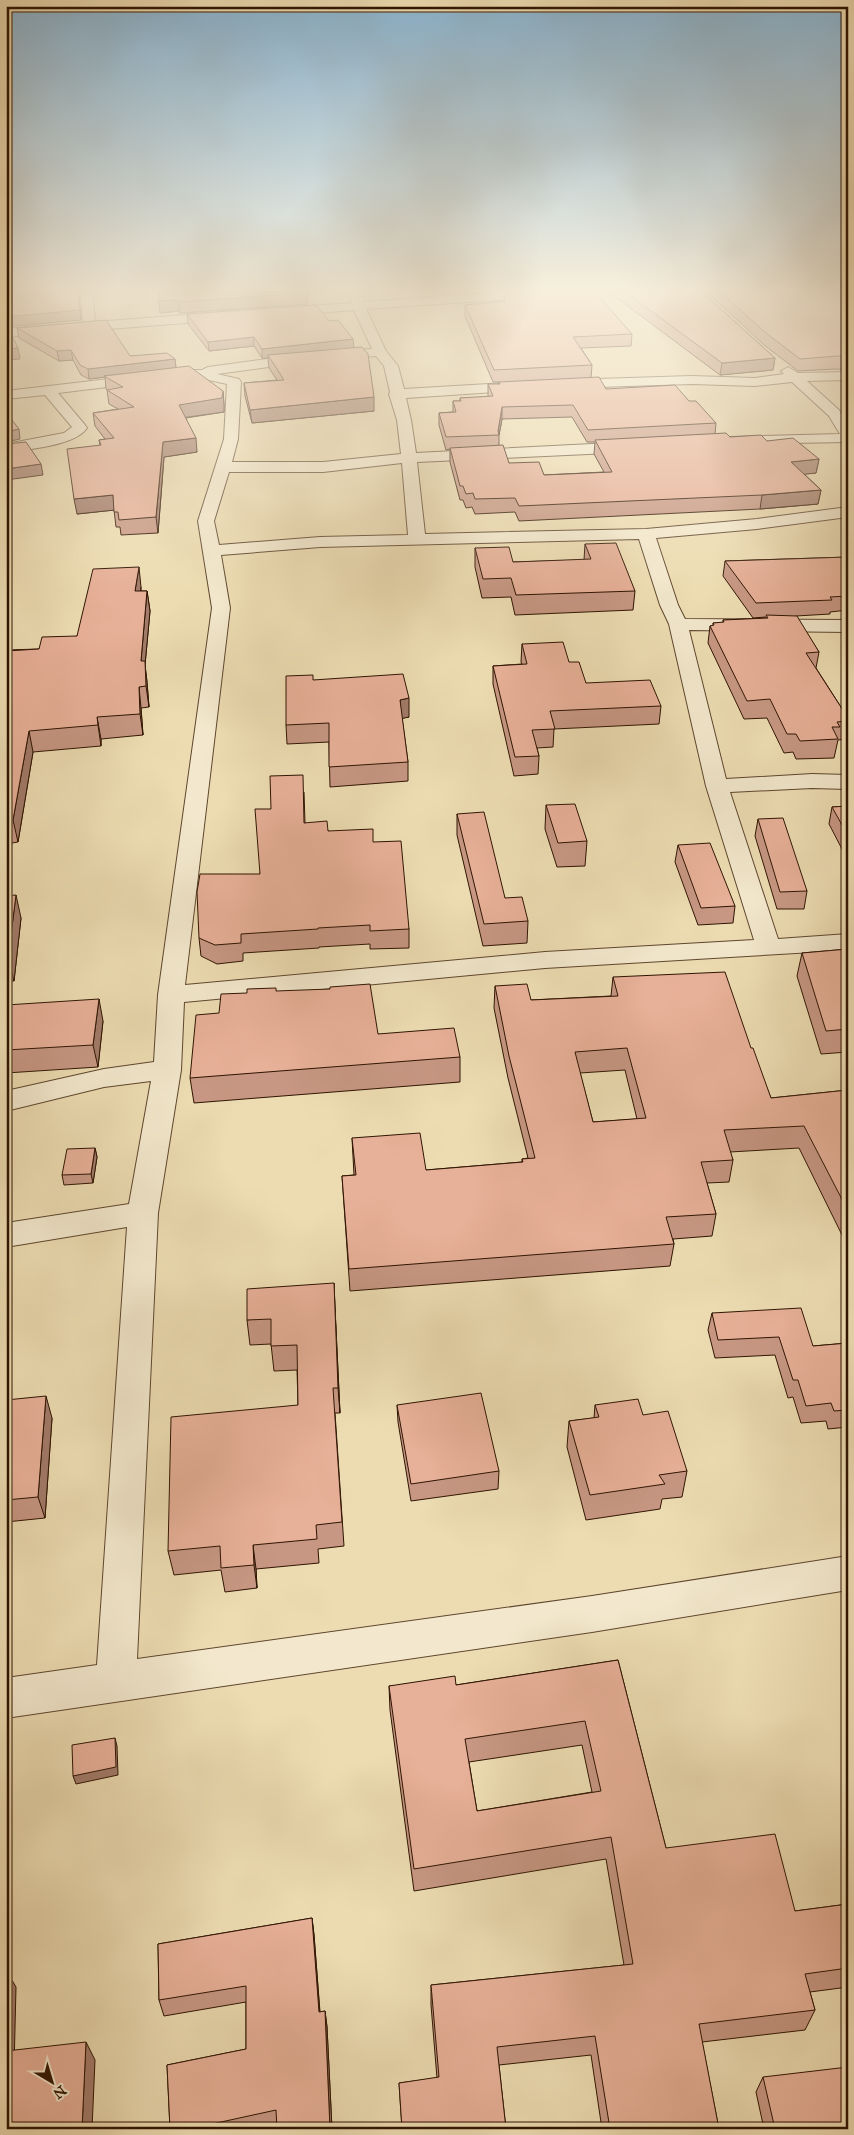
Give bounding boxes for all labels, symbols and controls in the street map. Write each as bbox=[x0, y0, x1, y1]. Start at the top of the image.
north arrow bbox=[28, 2058, 78, 2108]
text: N bbox=[50, 2081, 70, 2102]

